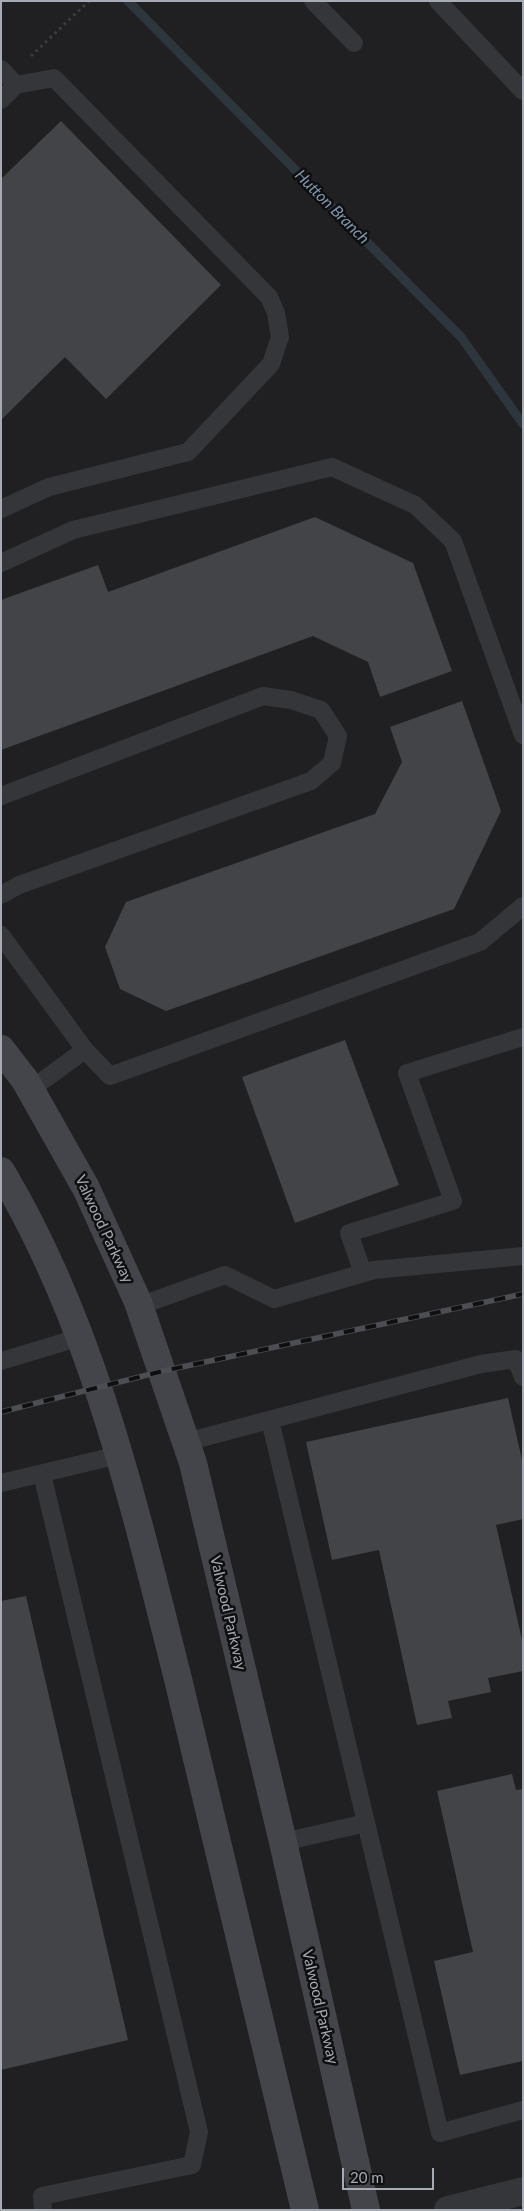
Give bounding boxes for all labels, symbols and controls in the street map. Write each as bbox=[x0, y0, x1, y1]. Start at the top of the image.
water label: Hutton Branch bbox=[291, 166, 373, 248]
street label: Valwood Parkway bbox=[71, 1172, 137, 1286]
street label: Valwood Parkway bbox=[206, 1554, 250, 1672]
street label: Valwood Parkway bbox=[298, 1948, 342, 2066]
scale bar bbox=[344, 2158, 436, 2190]
text: 20 m bbox=[350, 2168, 384, 2186]

